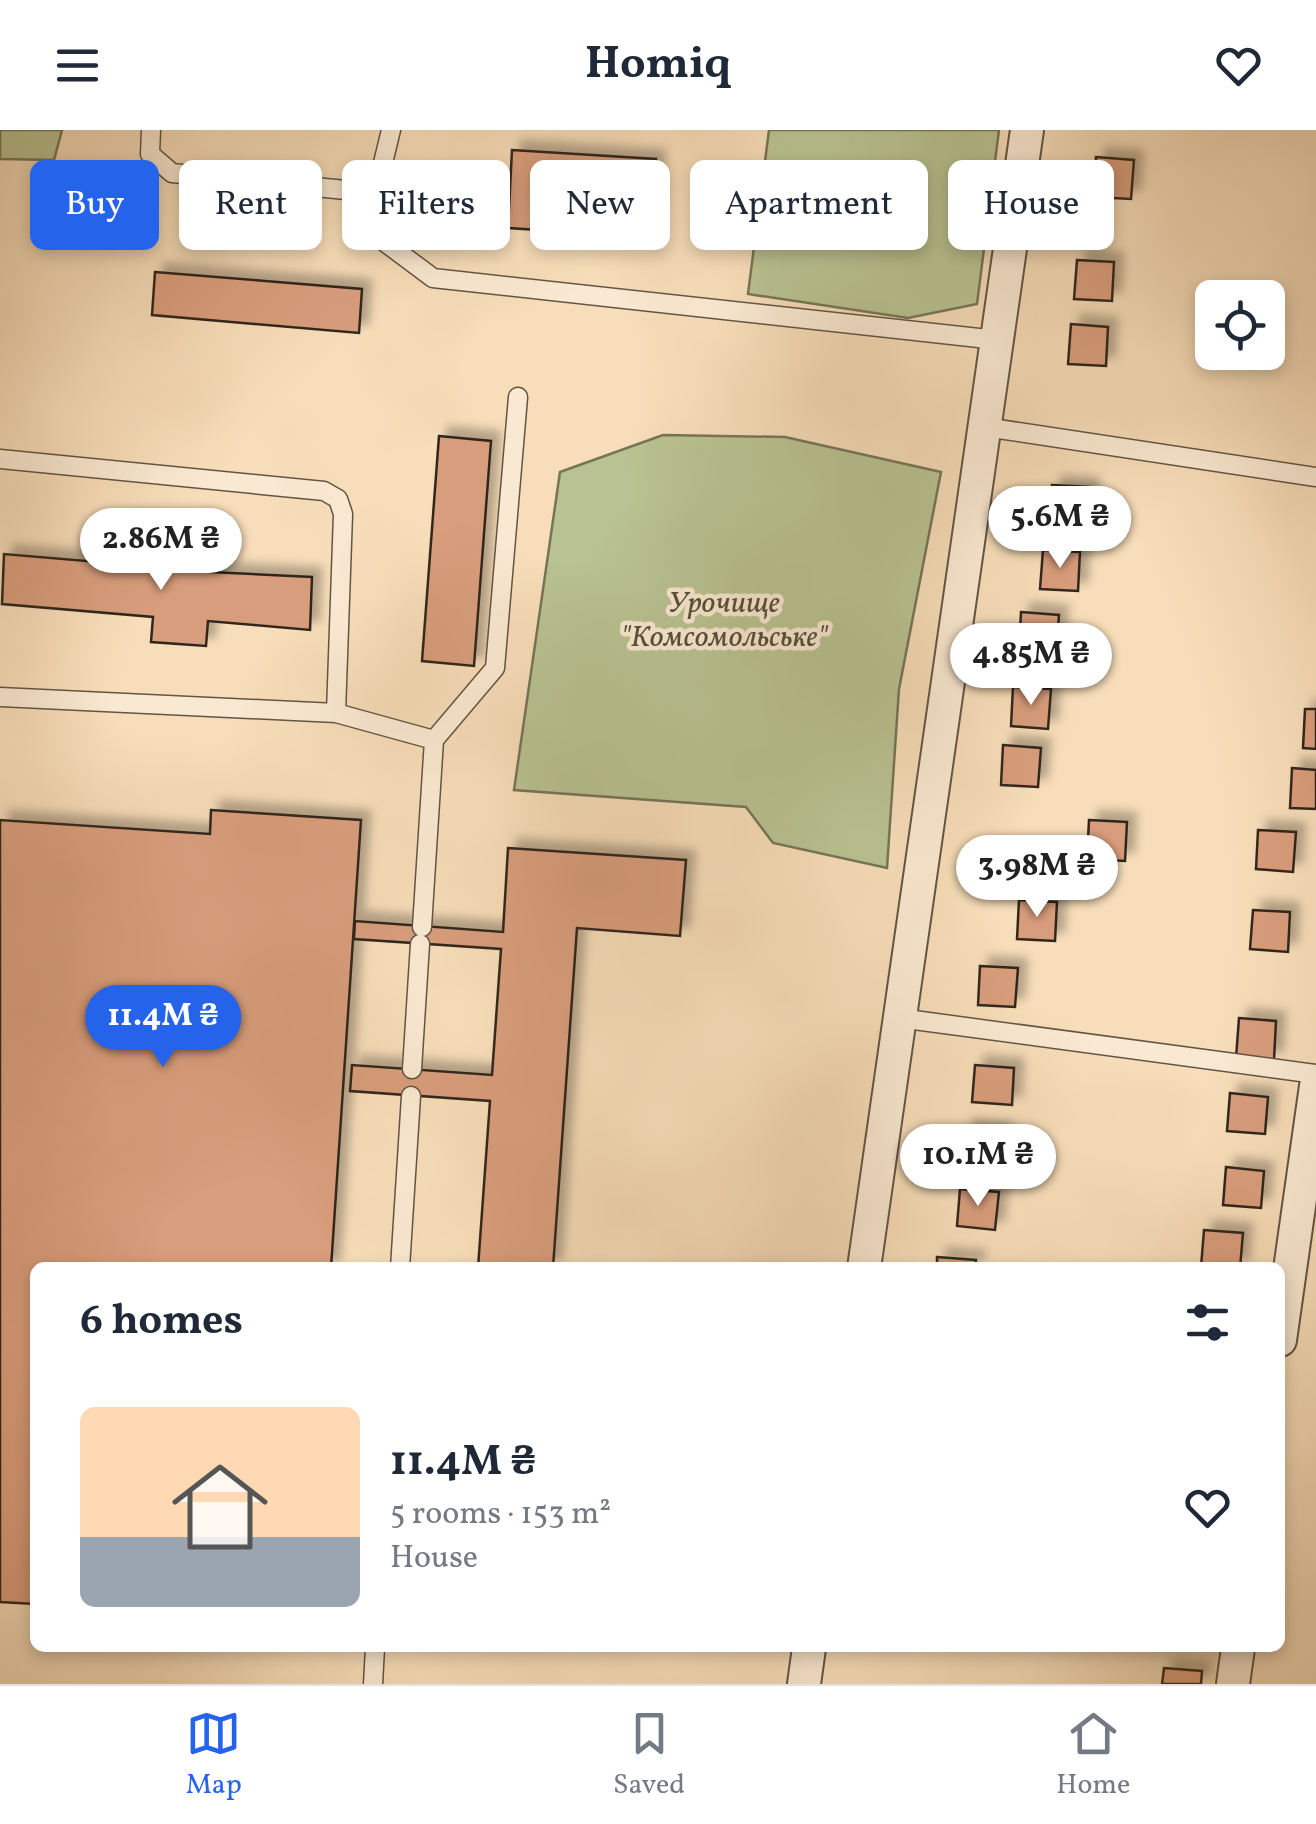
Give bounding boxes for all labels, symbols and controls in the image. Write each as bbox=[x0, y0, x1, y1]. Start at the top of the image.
text: Homiq bbox=[585, 34, 731, 97]
icon: menu bbox=[50, 38, 105, 93]
icon: heart bbox=[1211, 38, 1266, 93]
chip: Buy bbox=[30, 160, 159, 250]
chip: Rent bbox=[179, 160, 322, 250]
chip: Filters bbox=[342, 160, 510, 250]
chip: New bbox=[530, 160, 670, 250]
chip: Apartment bbox=[690, 160, 928, 250]
chip: House bbox=[948, 160, 1114, 250]
map controls bbox=[1195, 280, 1285, 370]
button: locate bbox=[1195, 280, 1285, 370]
pin: 5.6M ₴ bbox=[979, 486, 1141, 571]
text: 5.6M ₴ bbox=[1010, 496, 1110, 540]
pin: 2.86M ₴ bbox=[69, 508, 253, 593]
text: 2.86M ₴ bbox=[102, 518, 220, 562]
park label: Урочище "Комсомольське" bbox=[621, 583, 828, 659]
pin: 4.85M ₴ bbox=[939, 623, 1123, 708]
text: 4.85M ₴ bbox=[972, 633, 1090, 677]
pin: 3.98M ₴ bbox=[945, 835, 1129, 920]
text: 3.98M ₴ bbox=[978, 845, 1096, 889]
pin: 11.4M ₴ bbox=[71, 985, 255, 1070]
text: 11.4M ₴ bbox=[107, 995, 219, 1039]
pin: 10.1M ₴ bbox=[886, 1124, 1070, 1209]
text: 10.1M ₴ bbox=[922, 1134, 1034, 1178]
text: 6 homes bbox=[80, 1293, 243, 1352]
icon: filters bbox=[1180, 1295, 1235, 1350]
text: 11.4M ₴ bbox=[390, 1434, 536, 1493]
icon: home bbox=[160, 1447, 280, 1567]
icon: heart bbox=[1180, 1480, 1235, 1535]
text: 5 rooms · 153 m² bbox=[390, 1493, 611, 1537]
text: House bbox=[390, 1537, 478, 1581]
tab: Map bbox=[186, 1706, 242, 1805]
tab: Saved bbox=[613, 1706, 685, 1805]
tab: Home bbox=[1056, 1706, 1130, 1805]

